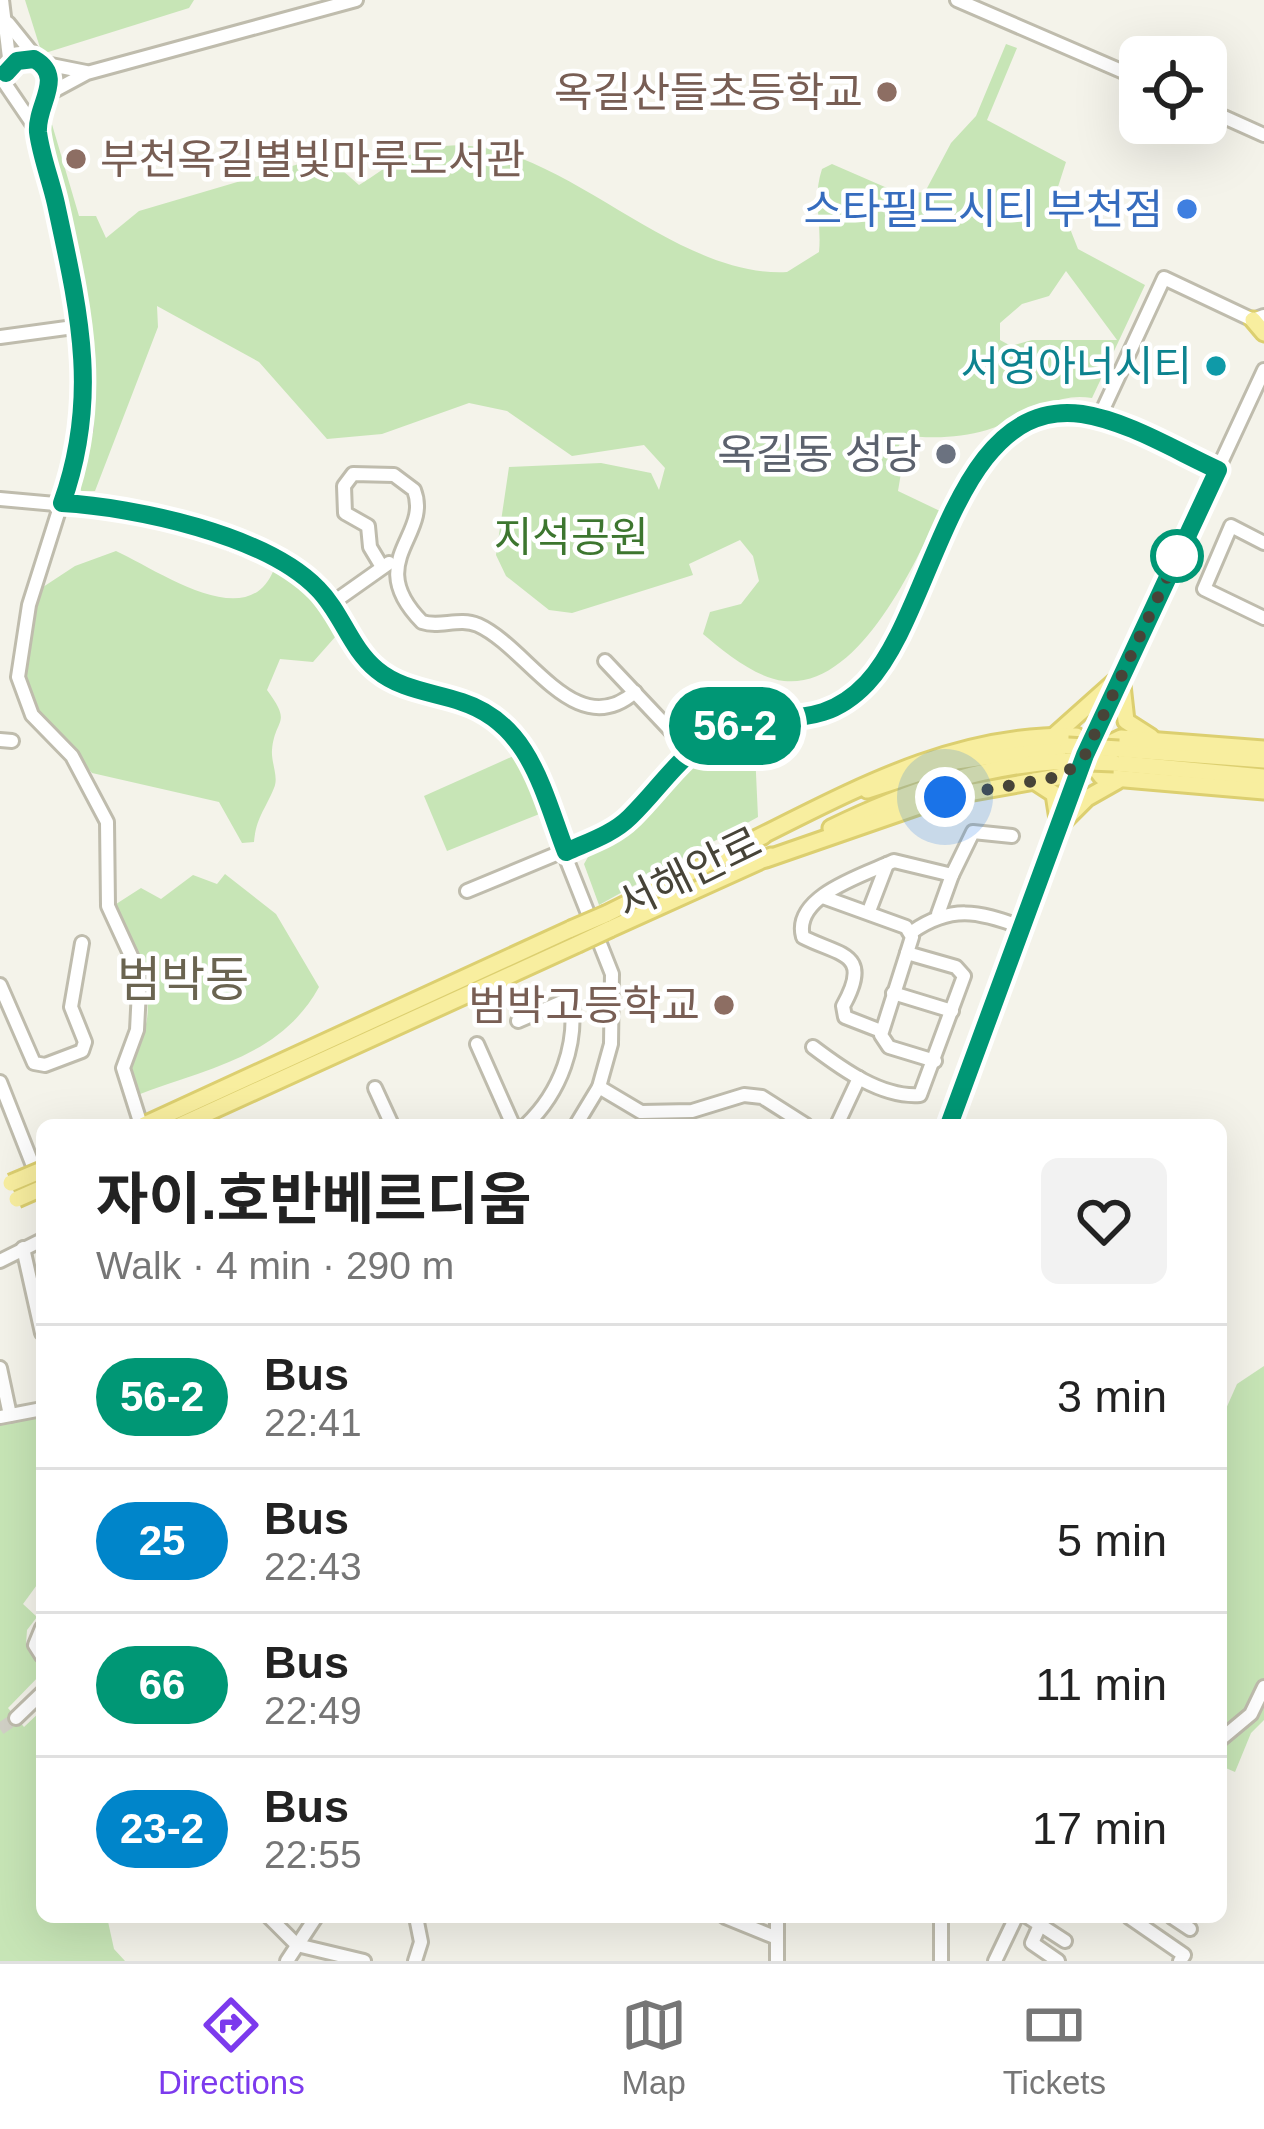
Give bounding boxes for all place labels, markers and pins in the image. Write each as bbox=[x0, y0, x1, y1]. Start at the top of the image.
place label: 옥길산들초등학교 bbox=[554, 69, 863, 116]
marker: 옥길산들초등학교 bbox=[874, 79, 900, 105]
place label: 부천옥길별빛마루도서관 bbox=[100, 136, 525, 183]
marker: 부천옥길별빛마루도서관 bbox=[63, 146, 89, 172]
place label: 스타필드시티 부천점 bbox=[804, 186, 1163, 233]
marker: 스타필드시티 부천점 bbox=[1174, 196, 1200, 222]
place label: 서영아너시티 bbox=[960, 343, 1192, 390]
marker: 서영아너시티 bbox=[1203, 353, 1229, 379]
place label: 옥길동 성당 bbox=[717, 431, 922, 478]
marker: 옥길동 성당 bbox=[933, 441, 959, 467]
unlabelled marker bbox=[1152, 531, 1202, 581]
place label: 범박고등학교 bbox=[468, 982, 700, 1029]
marker: 범박고등학교 bbox=[711, 992, 737, 1018]

